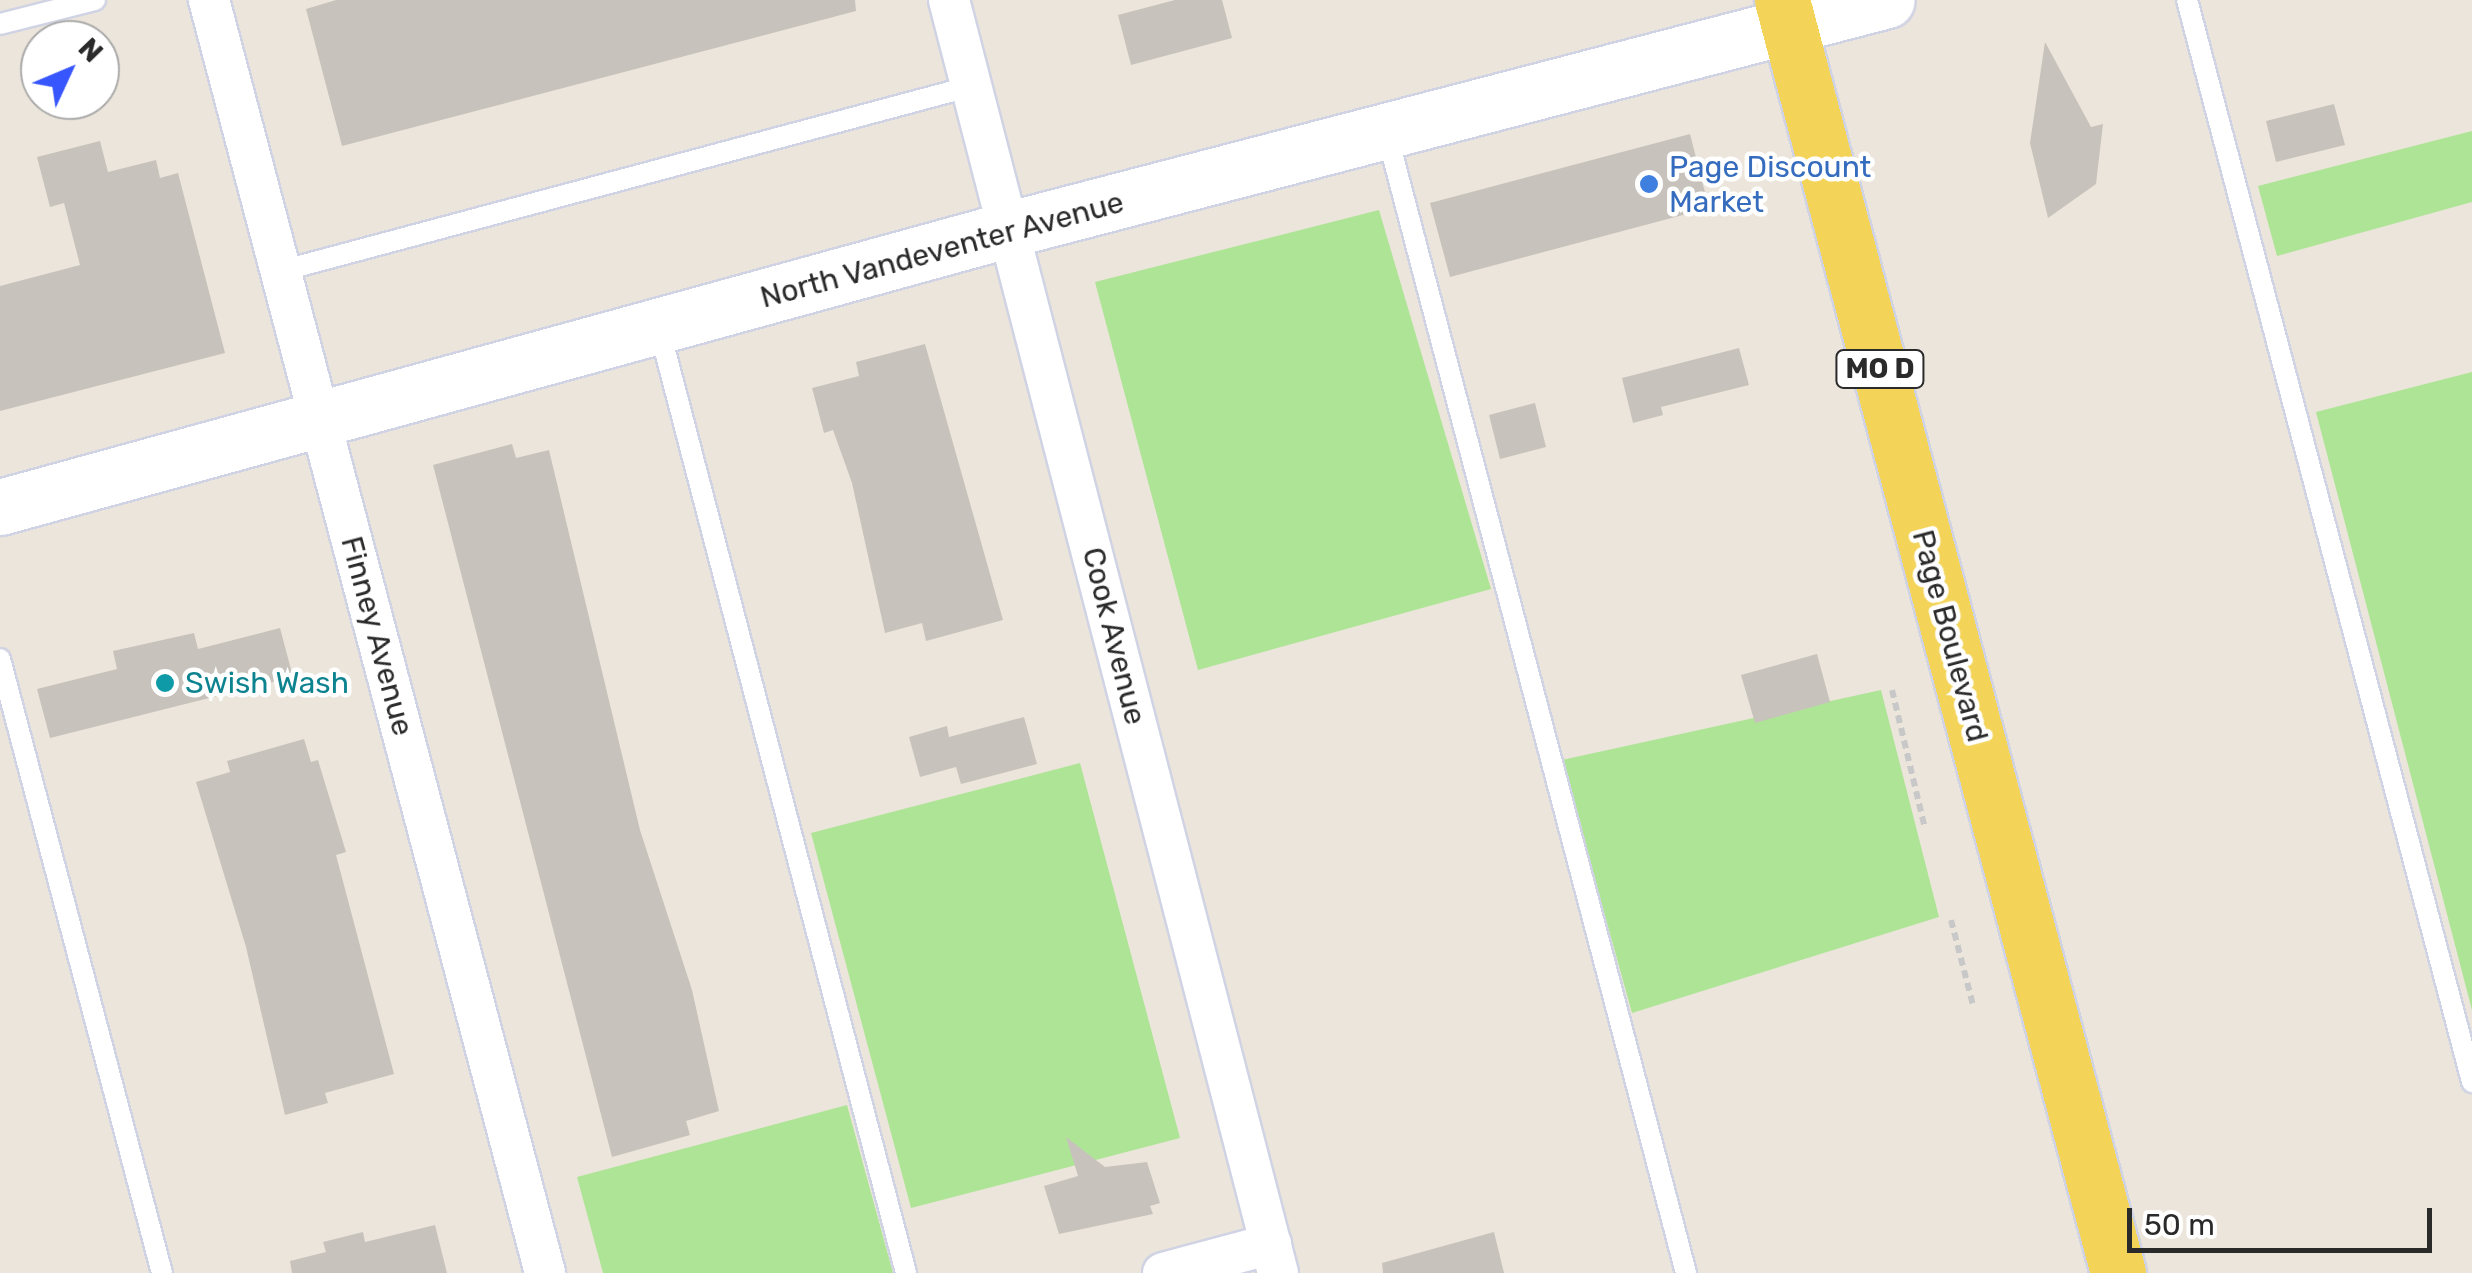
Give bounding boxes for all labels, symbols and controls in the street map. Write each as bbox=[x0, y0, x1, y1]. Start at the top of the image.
north arrow bbox=[20, 20, 120, 120]
text: N bbox=[72, 31, 109, 69]
place label: Page Discount Market bbox=[1669, 149, 1871, 220]
marker: Page Discount Market bbox=[1638, 173, 1660, 195]
street label: North Vandeventer Avenue bbox=[755, 184, 1129, 316]
road number: MO D bbox=[1835, 346, 1925, 392]
street label: Page Boulevard bbox=[1904, 526, 1996, 746]
street label: Finney Avenue bbox=[333, 532, 421, 740]
street label: Cook Avenue bbox=[1074, 543, 1154, 729]
place label: Swish Wash bbox=[185, 665, 349, 701]
marker: Swish Wash bbox=[154, 672, 176, 694]
scale bar bbox=[2132, 1188, 2437, 1250]
text: 50 m bbox=[2144, 1207, 2215, 1243]

